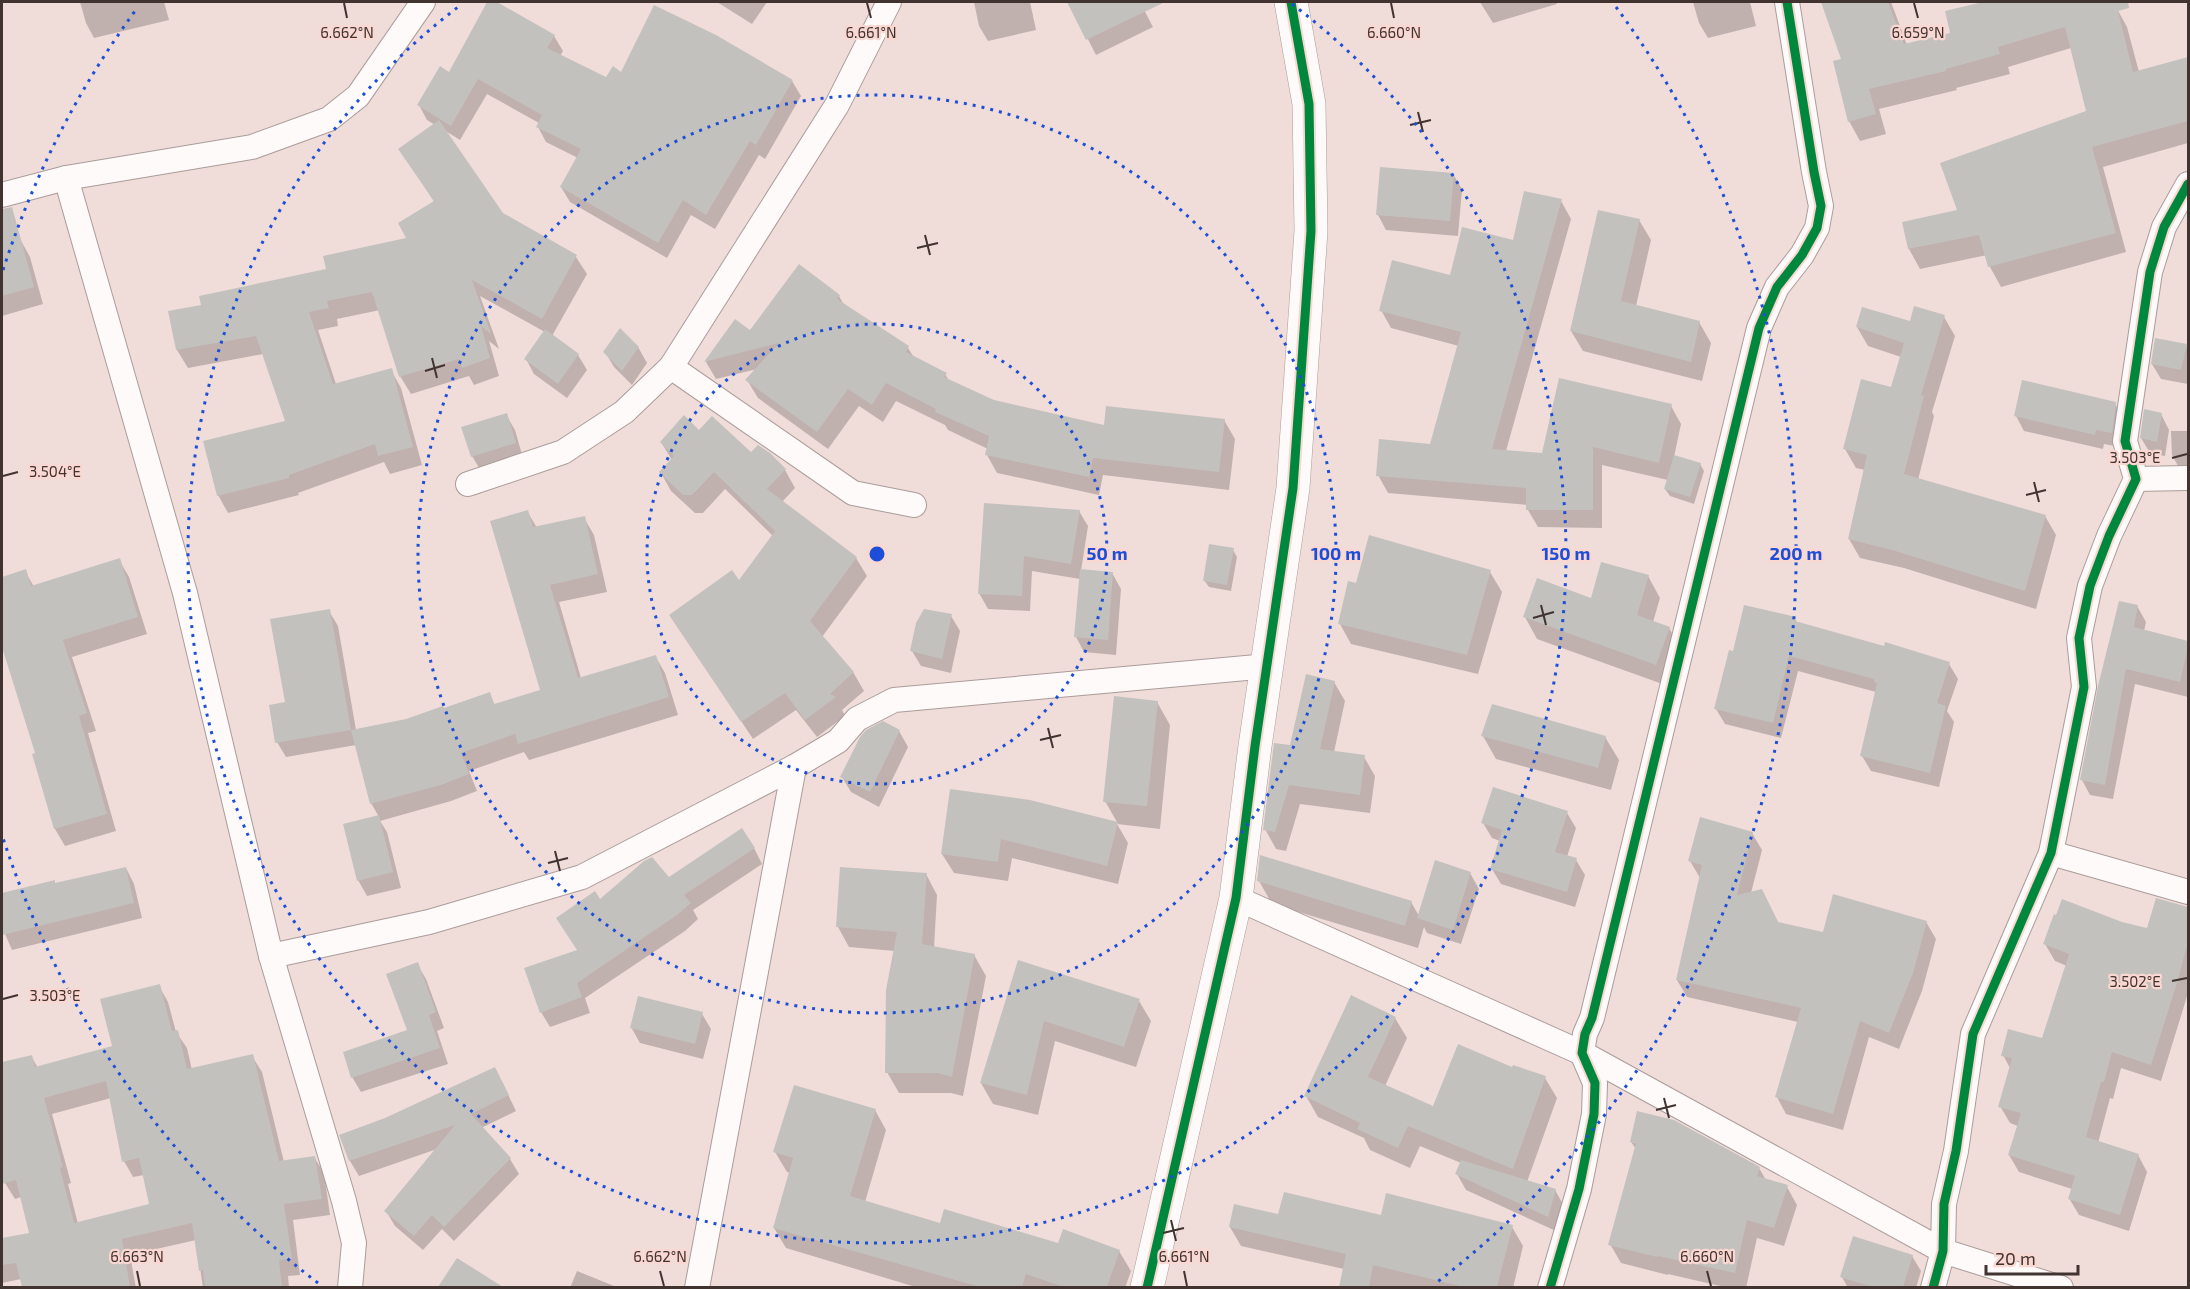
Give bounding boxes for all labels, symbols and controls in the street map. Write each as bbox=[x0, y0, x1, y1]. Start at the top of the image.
text: 6.662°N bbox=[320, 23, 374, 41]
text: 6.661°N bbox=[845, 23, 897, 41]
text: 6.660°N bbox=[1367, 23, 1421, 41]
text: 6.659°N bbox=[1891, 23, 1945, 41]
text: 3.503°E bbox=[2109, 448, 2161, 466]
text: 3.504°E bbox=[29, 462, 81, 480]
text: 50 m bbox=[1086, 542, 1128, 564]
text: 100 m bbox=[1311, 542, 1361, 564]
text: 150 m bbox=[1542, 542, 1590, 564]
text: 200 m bbox=[1770, 542, 1822, 564]
centre of rings bbox=[867, 544, 887, 564]
text: 3.502°E bbox=[2109, 972, 2161, 990]
text: 3.503°E bbox=[29, 986, 81, 1004]
scale bar bbox=[1986, 1238, 2078, 1276]
text: 6.663°N bbox=[110, 1247, 164, 1265]
text: 6.662°N bbox=[633, 1247, 687, 1265]
text: 6.661°N bbox=[1158, 1247, 1210, 1265]
text: 6.660°N bbox=[1680, 1247, 1734, 1265]
text: 20 m bbox=[1995, 1247, 2036, 1269]

